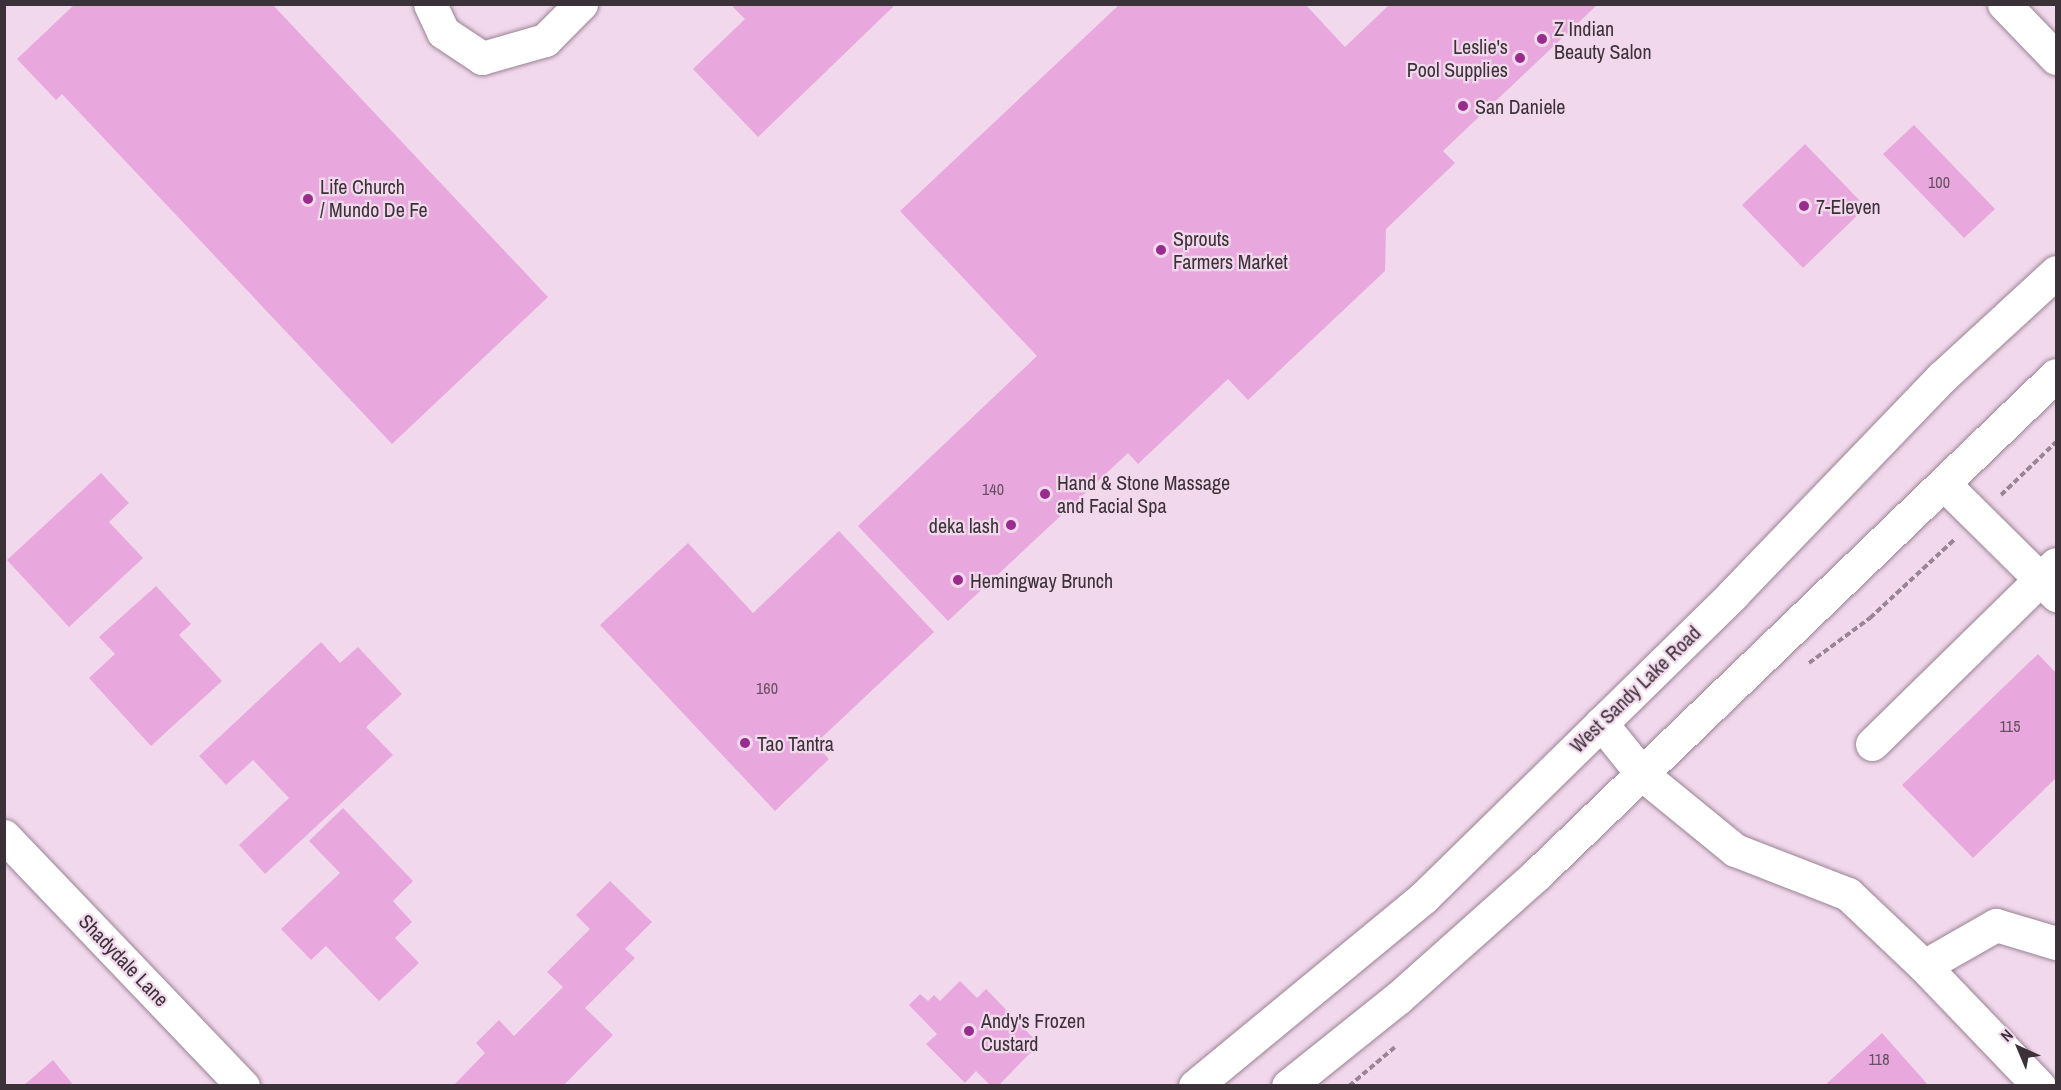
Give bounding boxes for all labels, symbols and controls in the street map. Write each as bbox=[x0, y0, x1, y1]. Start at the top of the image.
place label: Z Indian Beauty Salon bbox=[1554, 16, 1652, 63]
marker: Z Indian Beauty Salon bbox=[1535, 32, 1549, 46]
place label: Leslie's Pool Supplies bbox=[1407, 34, 1508, 81]
marker: Leslie's Pool Supplies bbox=[1513, 51, 1527, 65]
place label: San Daniele bbox=[1475, 94, 1565, 118]
marker: San Daniele bbox=[1456, 99, 1470, 113]
house number: 100 bbox=[1928, 172, 1950, 192]
place label: Life Church / Mundo De Fe bbox=[320, 175, 428, 222]
marker: Life Church / Mundo De Fe bbox=[301, 192, 315, 206]
place label: 7-Eleven bbox=[1816, 194, 1881, 218]
marker: 7-Eleven bbox=[1797, 199, 1811, 213]
place label: Sprouts Farmers Market bbox=[1173, 226, 1288, 273]
marker: Sprouts Farmers Market bbox=[1154, 243, 1168, 257]
place label: Hand & Stone Massage and Facial Spa bbox=[1057, 470, 1230, 517]
house number: 140 bbox=[982, 479, 1004, 499]
marker: Hand & Stone Massage and Facial Spa bbox=[1038, 487, 1052, 501]
place label: deka lash bbox=[929, 513, 999, 537]
marker: deka lash bbox=[1004, 518, 1018, 532]
place label: Hemingway Brunch bbox=[970, 568, 1113, 592]
marker: Hemingway Brunch bbox=[951, 573, 965, 587]
street label: West Sandy Lake Road bbox=[1565, 621, 1705, 757]
house number: 160 bbox=[756, 678, 778, 698]
house number: 115 bbox=[2000, 716, 2020, 736]
place label: Tao Tantra bbox=[757, 731, 834, 755]
marker: Tao Tantra bbox=[738, 736, 752, 750]
street label: Shadydale Lane bbox=[74, 909, 174, 1011]
place label: Andy's Frozen Custard bbox=[981, 1008, 1085, 1055]
north arrow bbox=[1989, 1018, 2049, 1078]
marker: Andy's Frozen Custard bbox=[962, 1024, 976, 1038]
text: N bbox=[1995, 1024, 2018, 1046]
house number: 118 bbox=[1869, 1049, 1889, 1069]

